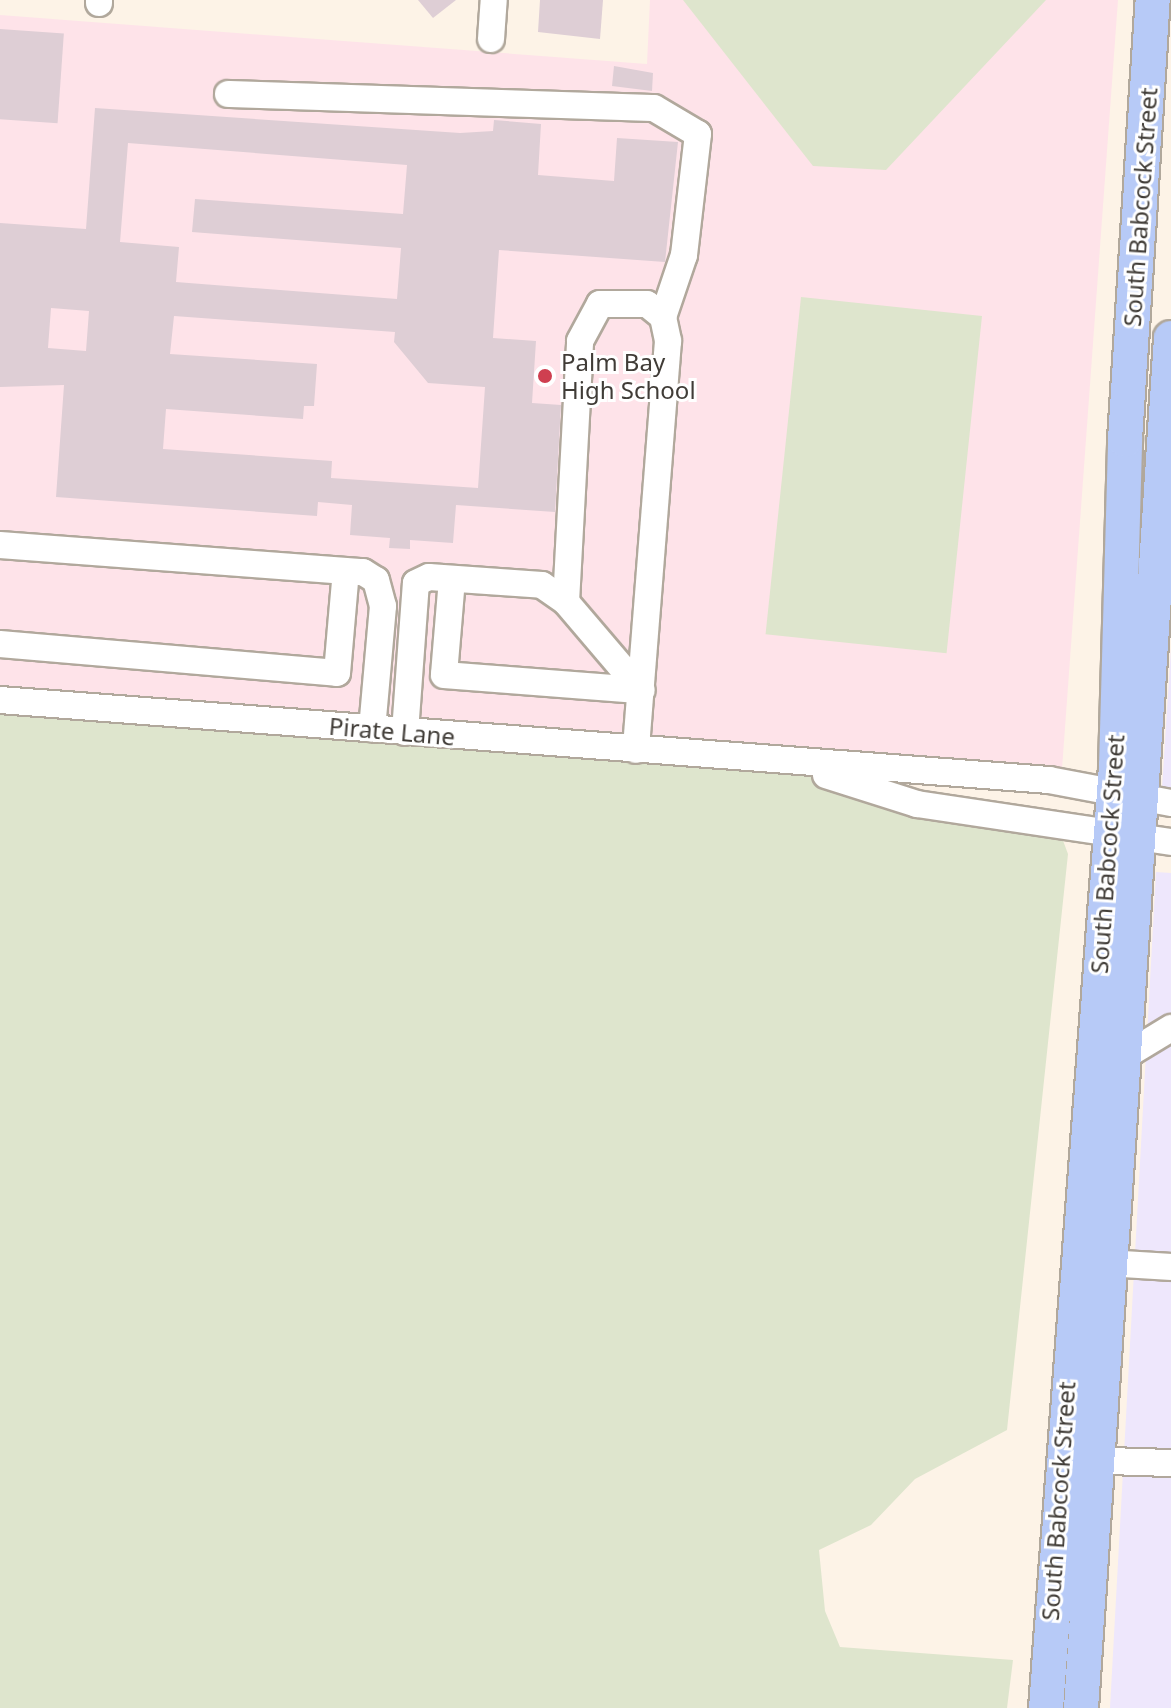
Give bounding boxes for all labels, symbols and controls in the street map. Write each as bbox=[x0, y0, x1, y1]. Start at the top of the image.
street label: South Babcock Street bbox=[1117, 86, 1163, 328]
place label: Palm Bay High School bbox=[561, 348, 696, 404]
marker: Palm Bay High School bbox=[536, 367, 554, 385]
street label: Pirate Lane bbox=[328, 711, 456, 751]
street label: South Babcock Street bbox=[1084, 733, 1130, 975]
street label: South Babcock Street bbox=[1035, 1380, 1081, 1622]

